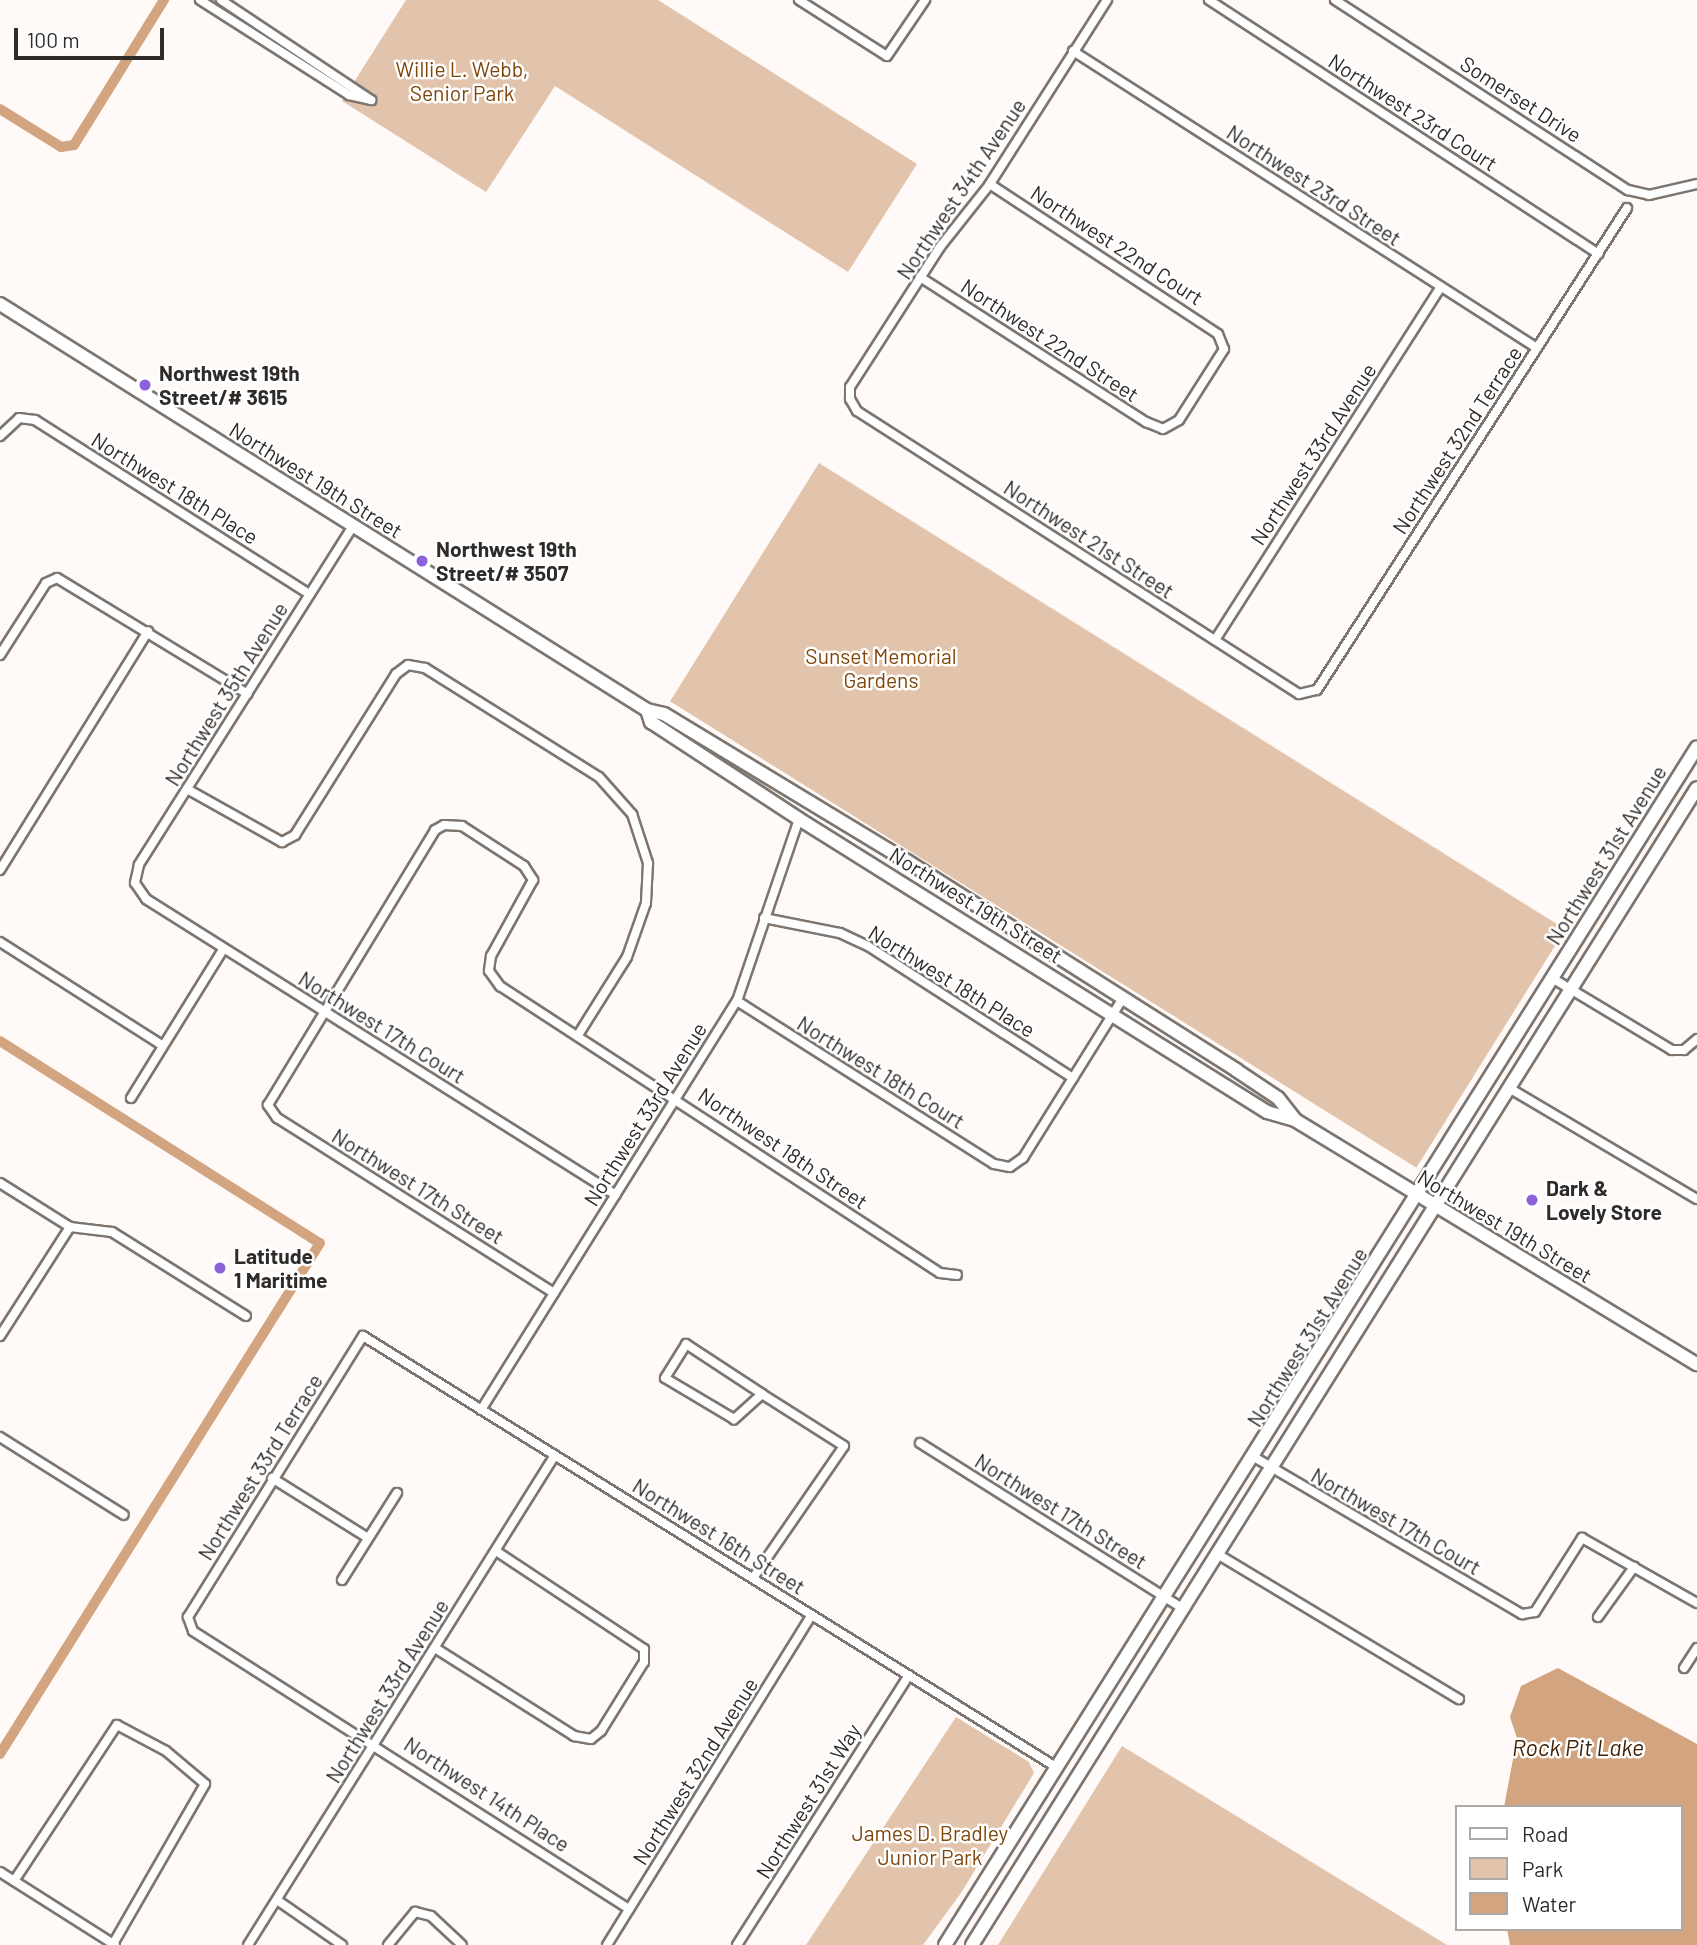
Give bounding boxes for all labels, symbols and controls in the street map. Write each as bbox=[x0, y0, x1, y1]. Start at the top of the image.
scale bar bbox=[18, 14, 168, 58]
text: 100 m bbox=[27, 27, 80, 52]
street label: Northwest 23rd Court bbox=[1324, 48, 1502, 176]
street label: Somerset Drive bbox=[1456, 50, 1586, 148]
park label: Willie L. Webb, Senior Park bbox=[396, 56, 528, 106]
street label: Northwest 34th Avenue bbox=[891, 94, 1031, 284]
street label: Northwest 23rd Street bbox=[1222, 119, 1406, 251]
street label: Northwest 22nd Court bbox=[1026, 180, 1208, 310]
street label: Northwest 22nd Street bbox=[956, 273, 1144, 407]
street label: Northwest 32nd Terrace bbox=[1387, 341, 1527, 539]
street label: Northwest 33rd Avenue bbox=[1245, 358, 1381, 550]
place label: Northwest 19th Street/# 3615 bbox=[159, 360, 300, 410]
marker: Northwest 19th Street/# 3615 bbox=[137, 377, 153, 393]
street label: Northwest 19th Street bbox=[225, 417, 407, 543]
street label: Northwest 18th Place bbox=[87, 427, 263, 549]
street label: Northwest 21st Street bbox=[999, 475, 1179, 603]
place label: Northwest 19th Street/# 3507 bbox=[436, 536, 577, 586]
marker: Northwest 19th Street/# 3507 bbox=[414, 553, 430, 569]
street label: Northwest 35th Avenue bbox=[159, 598, 293, 790]
park label: Sunset Memorial Gardens bbox=[805, 643, 957, 693]
street label: Northwest 31st Avenue bbox=[1541, 761, 1671, 949]
street label: Northwest 19th Street bbox=[885, 842, 1067, 968]
street label: Northwest 18th Place bbox=[864, 920, 1040, 1042]
street label: Northwest 17th Court bbox=[294, 966, 470, 1088]
street label: Northwest 18th Court bbox=[793, 1010, 969, 1134]
street label: Northwest 33rd Avenue bbox=[578, 1018, 712, 1210]
street label: Northwest 18th Street bbox=[694, 1082, 872, 1214]
street label: Northwest 17th Street bbox=[327, 1123, 509, 1249]
street label: Northwest 19th Street bbox=[1413, 1164, 1597, 1288]
place label: Dark & Lovely Store bbox=[1546, 1175, 1662, 1225]
marker: Dark & Lovely Store bbox=[1524, 1192, 1540, 1208]
place label: Latitude 1 Maritime bbox=[234, 1243, 327, 1293]
street label: Northwest 31st Avenue bbox=[1242, 1243, 1372, 1431]
marker: Latitude 1 Maritime bbox=[212, 1260, 228, 1276]
street label: Northwest 33rd Terrace bbox=[192, 1369, 328, 1565]
street label: Northwest 17th Street bbox=[970, 1448, 1152, 1574]
street label: Northwest 17th Court bbox=[1307, 1462, 1485, 1580]
street label: Northwest 16th Street bbox=[628, 1473, 810, 1599]
street label: Northwest 33rd Avenue bbox=[320, 1595, 454, 1787]
street label: Northwest 32nd Avenue bbox=[627, 1673, 763, 1869]
street label: Northwest 31st Way bbox=[750, 1719, 866, 1883]
street label: Northwest 14th Place bbox=[400, 1731, 574, 1857]
water label: Rock Pit Lake bbox=[1512, 1733, 1644, 1761]
legend bbox=[1456, 1805, 1683, 1931]
park label: James D. Bradley Junior Park bbox=[852, 1820, 1008, 1870]
text: Road bbox=[1522, 1821, 1568, 1846]
text: Park bbox=[1522, 1856, 1563, 1881]
text: Water bbox=[1522, 1891, 1576, 1916]

